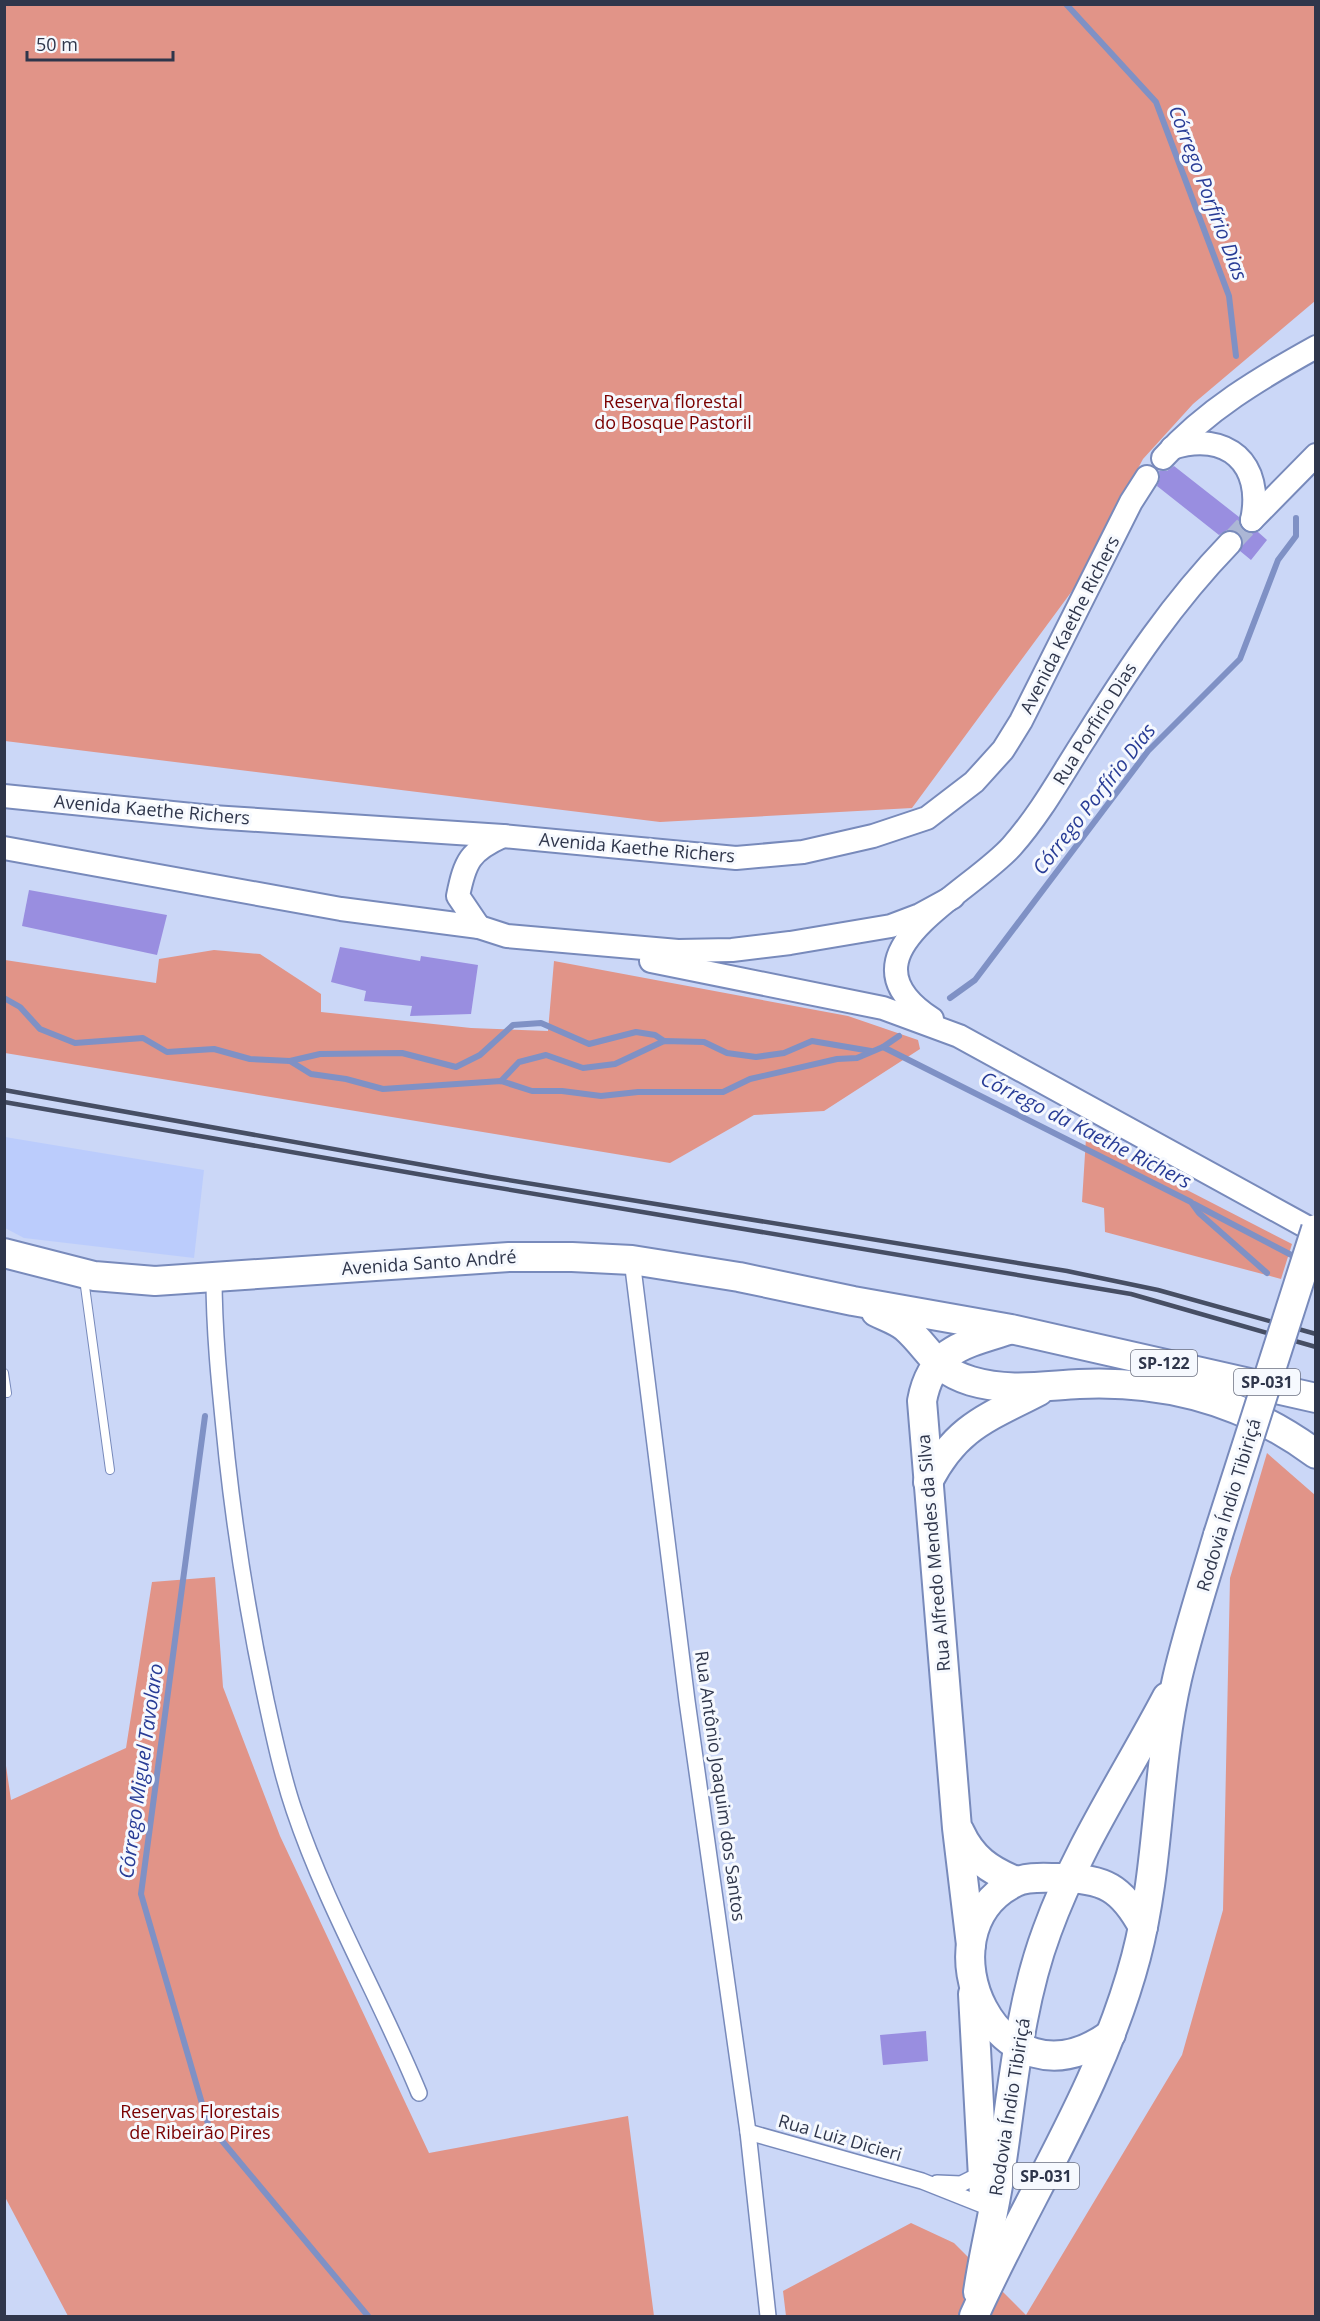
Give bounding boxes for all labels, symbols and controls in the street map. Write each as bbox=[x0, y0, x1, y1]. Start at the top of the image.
scale bar bbox=[27, 24, 172, 62]
text: 50 m bbox=[36, 32, 78, 56]
water label: Córrego Porfírio Dias bbox=[1163, 102, 1254, 284]
park label: Reserva florestal do Bosque Pastoril bbox=[594, 389, 752, 434]
street label: Avenida Kaethe Richers bbox=[1014, 532, 1124, 718]
street label: Rua Porfirio Dias bbox=[1047, 658, 1141, 789]
water label: Córrego Porfírio Dias bbox=[1026, 717, 1161, 880]
street label: Avenida Kaethe Richers bbox=[53, 788, 251, 830]
street label: Avenida Kaethe Richers bbox=[538, 826, 736, 868]
water label: Córrego da Kaethe Richers bbox=[976, 1065, 1196, 1195]
street label: Avenida Santo André bbox=[341, 1244, 517, 1280]
road number: SP-122 bbox=[1131, 1350, 1197, 1376]
road number: SP-031 bbox=[1234, 1369, 1300, 1395]
street label: Rodovia Índio Tibiriçá bbox=[1190, 1415, 1266, 1594]
street label: Rua Alfredo Mendes da Silva bbox=[911, 1433, 955, 1673]
street label: Rua Antônio Joaquim dos Santos bbox=[690, 1649, 752, 1923]
water label: Córrego Miguel Tavolaro bbox=[112, 1662, 169, 1880]
street label: Rodovia Índio Tibiriçá bbox=[983, 2016, 1035, 2197]
park label: Reservas Florestais de Ribeirão Pires bbox=[120, 2099, 280, 2144]
street label: Rua Luiz Dicieri bbox=[776, 2108, 905, 2166]
road number: SP-031 bbox=[1013, 2163, 1079, 2189]

